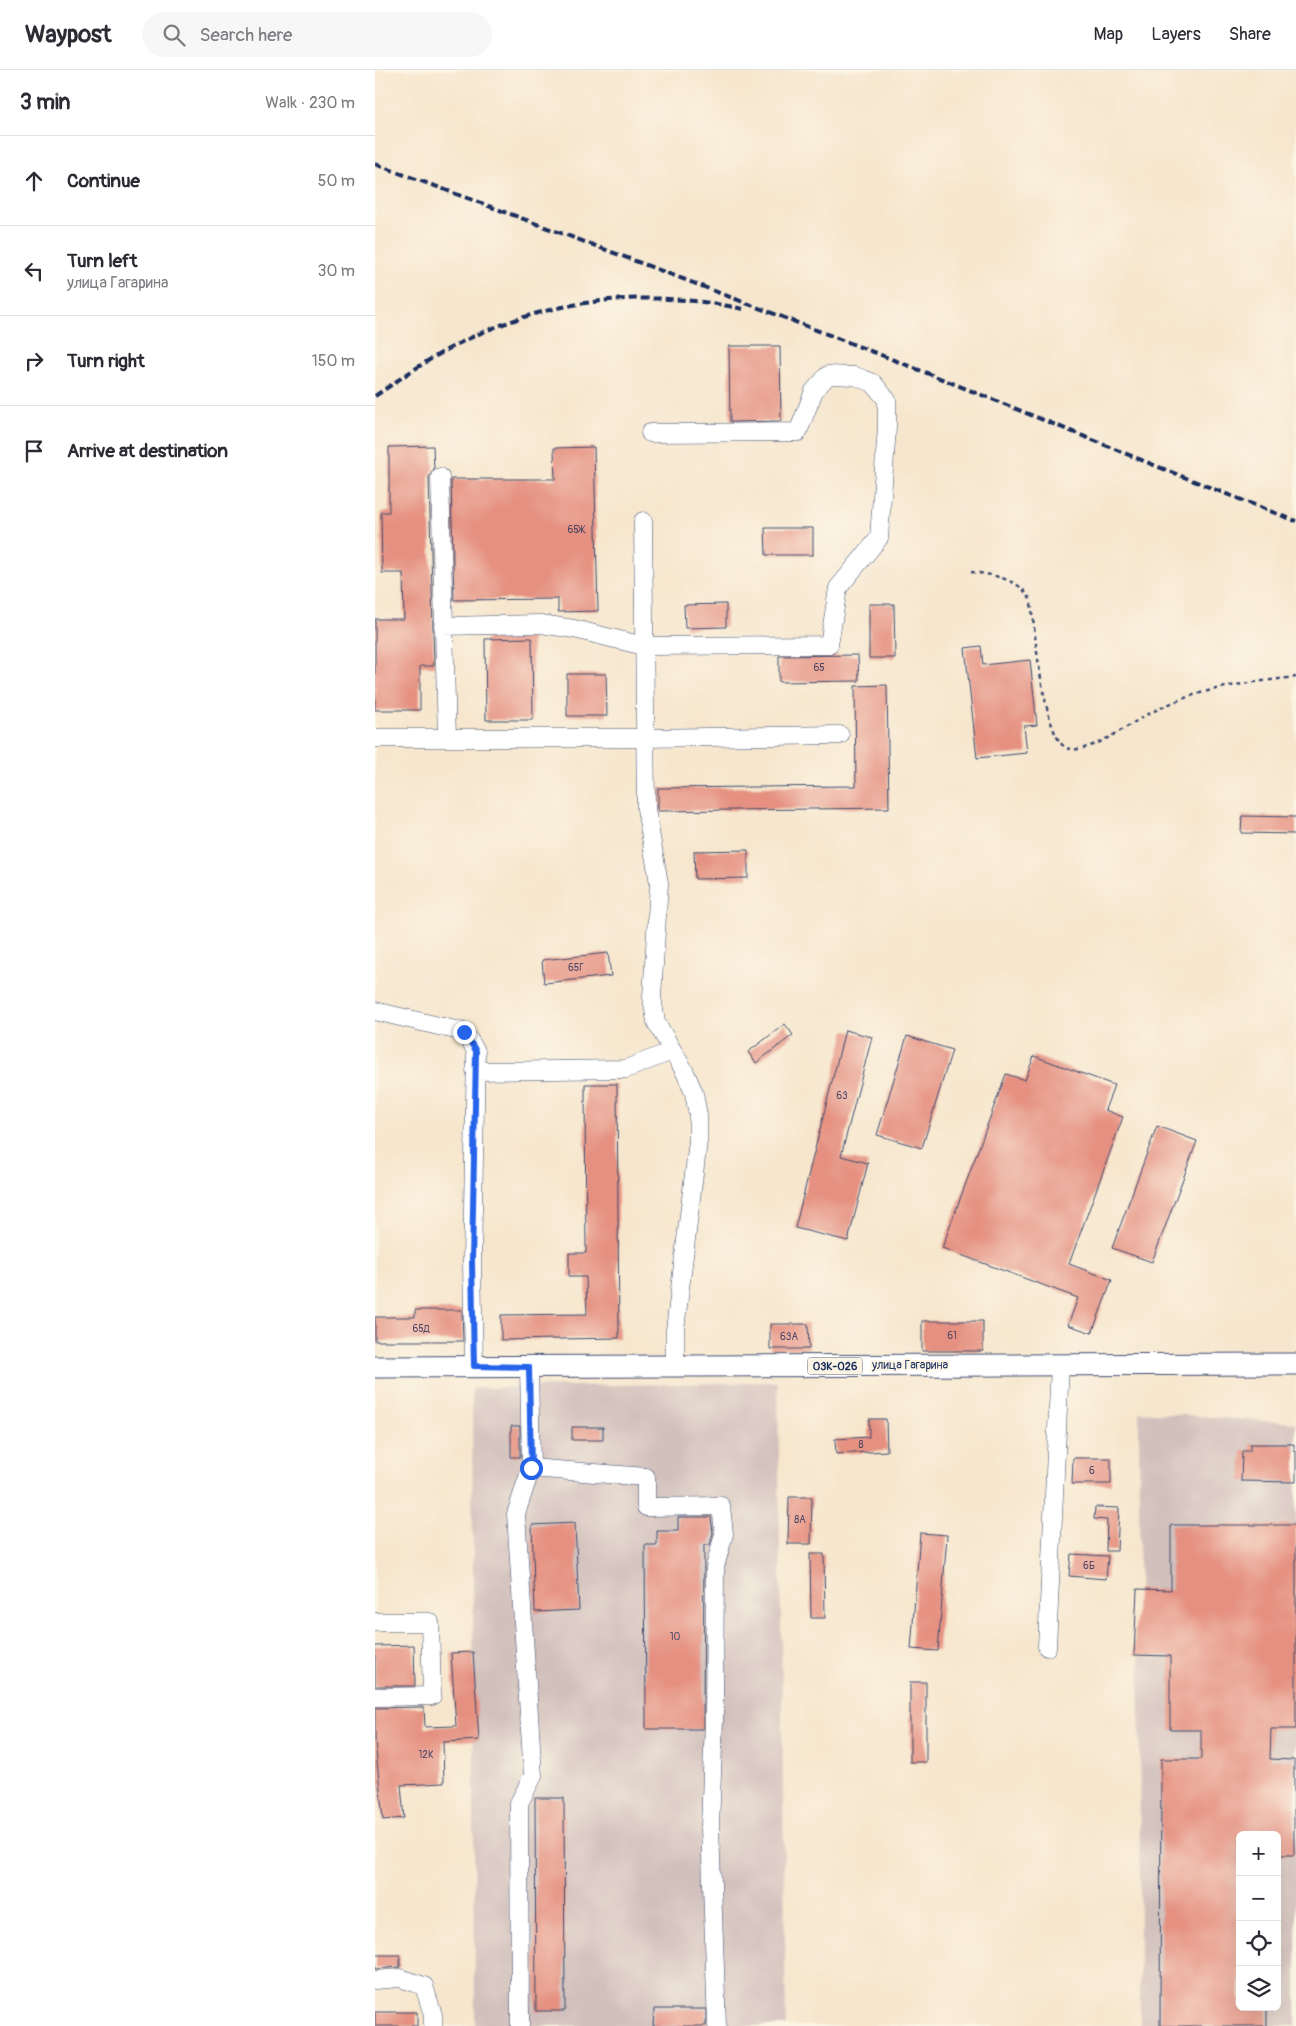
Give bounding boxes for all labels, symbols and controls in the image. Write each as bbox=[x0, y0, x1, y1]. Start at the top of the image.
search box bbox=[142, 12, 492, 57]
text: Waypost bbox=[25, 20, 112, 49]
icon: search bbox=[160, 21, 188, 49]
text: Search here bbox=[200, 23, 292, 47]
text: Map bbox=[1094, 23, 1123, 46]
text: Layers bbox=[1151, 23, 1201, 46]
text: Share bbox=[1229, 23, 1271, 46]
text: 3 min bbox=[20, 89, 70, 116]
text: Walk · 230 m bbox=[265, 93, 355, 113]
icon: ahead bbox=[20, 167, 48, 195]
text: Continue bbox=[67, 169, 140, 193]
text: 50 m bbox=[318, 171, 355, 191]
text: Turn left bbox=[67, 249, 137, 273]
icon: left bbox=[20, 257, 48, 285]
text: 30 m bbox=[317, 261, 355, 281]
text: улица Гагарина bbox=[67, 273, 168, 293]
icon: right bbox=[20, 347, 48, 375]
text: Turn right bbox=[67, 349, 145, 373]
text: 150 m bbox=[311, 351, 355, 371]
icon: arrive bbox=[20, 437, 48, 465]
text: Arrive at destination bbox=[67, 439, 228, 463]
house number: 65Ж bbox=[567, 524, 586, 536]
house number: 65 bbox=[813, 662, 825, 674]
house number: 65Г bbox=[568, 962, 584, 974]
route end bbox=[453, 1021, 476, 1044]
house number: 63 bbox=[836, 1090, 848, 1102]
house number: 65Д bbox=[412, 1323, 431, 1335]
house number: 61 bbox=[947, 1330, 957, 1342]
house number: 63А bbox=[780, 1331, 798, 1343]
road number: 03К-026 bbox=[807, 1358, 863, 1374]
street label: улица Гагарина bbox=[871, 1358, 948, 1373]
house number: 8 bbox=[858, 1439, 864, 1451]
route start bbox=[520, 1457, 543, 1480]
house number: 6 bbox=[1089, 1465, 1095, 1477]
house number: 8А bbox=[794, 1514, 806, 1526]
house number: 6Б bbox=[1083, 1560, 1095, 1572]
house number: 10 bbox=[670, 1631, 681, 1643]
house number: 12К bbox=[418, 1749, 434, 1761]
map controls bbox=[1236, 1831, 1281, 2011]
button: + bbox=[1236, 1831, 1281, 1876]
button: − bbox=[1236, 1876, 1281, 1921]
button: locate bbox=[1236, 1921, 1281, 1966]
button: layers bbox=[1236, 1966, 1281, 2011]

